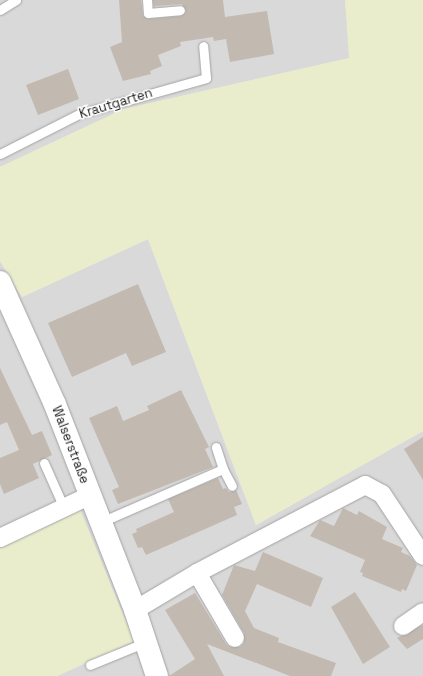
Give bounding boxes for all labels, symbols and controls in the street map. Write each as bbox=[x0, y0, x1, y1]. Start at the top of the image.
street label: Krautgarten bbox=[77, 85, 155, 123]
street label: Walserstraße bbox=[48, 404, 92, 486]

